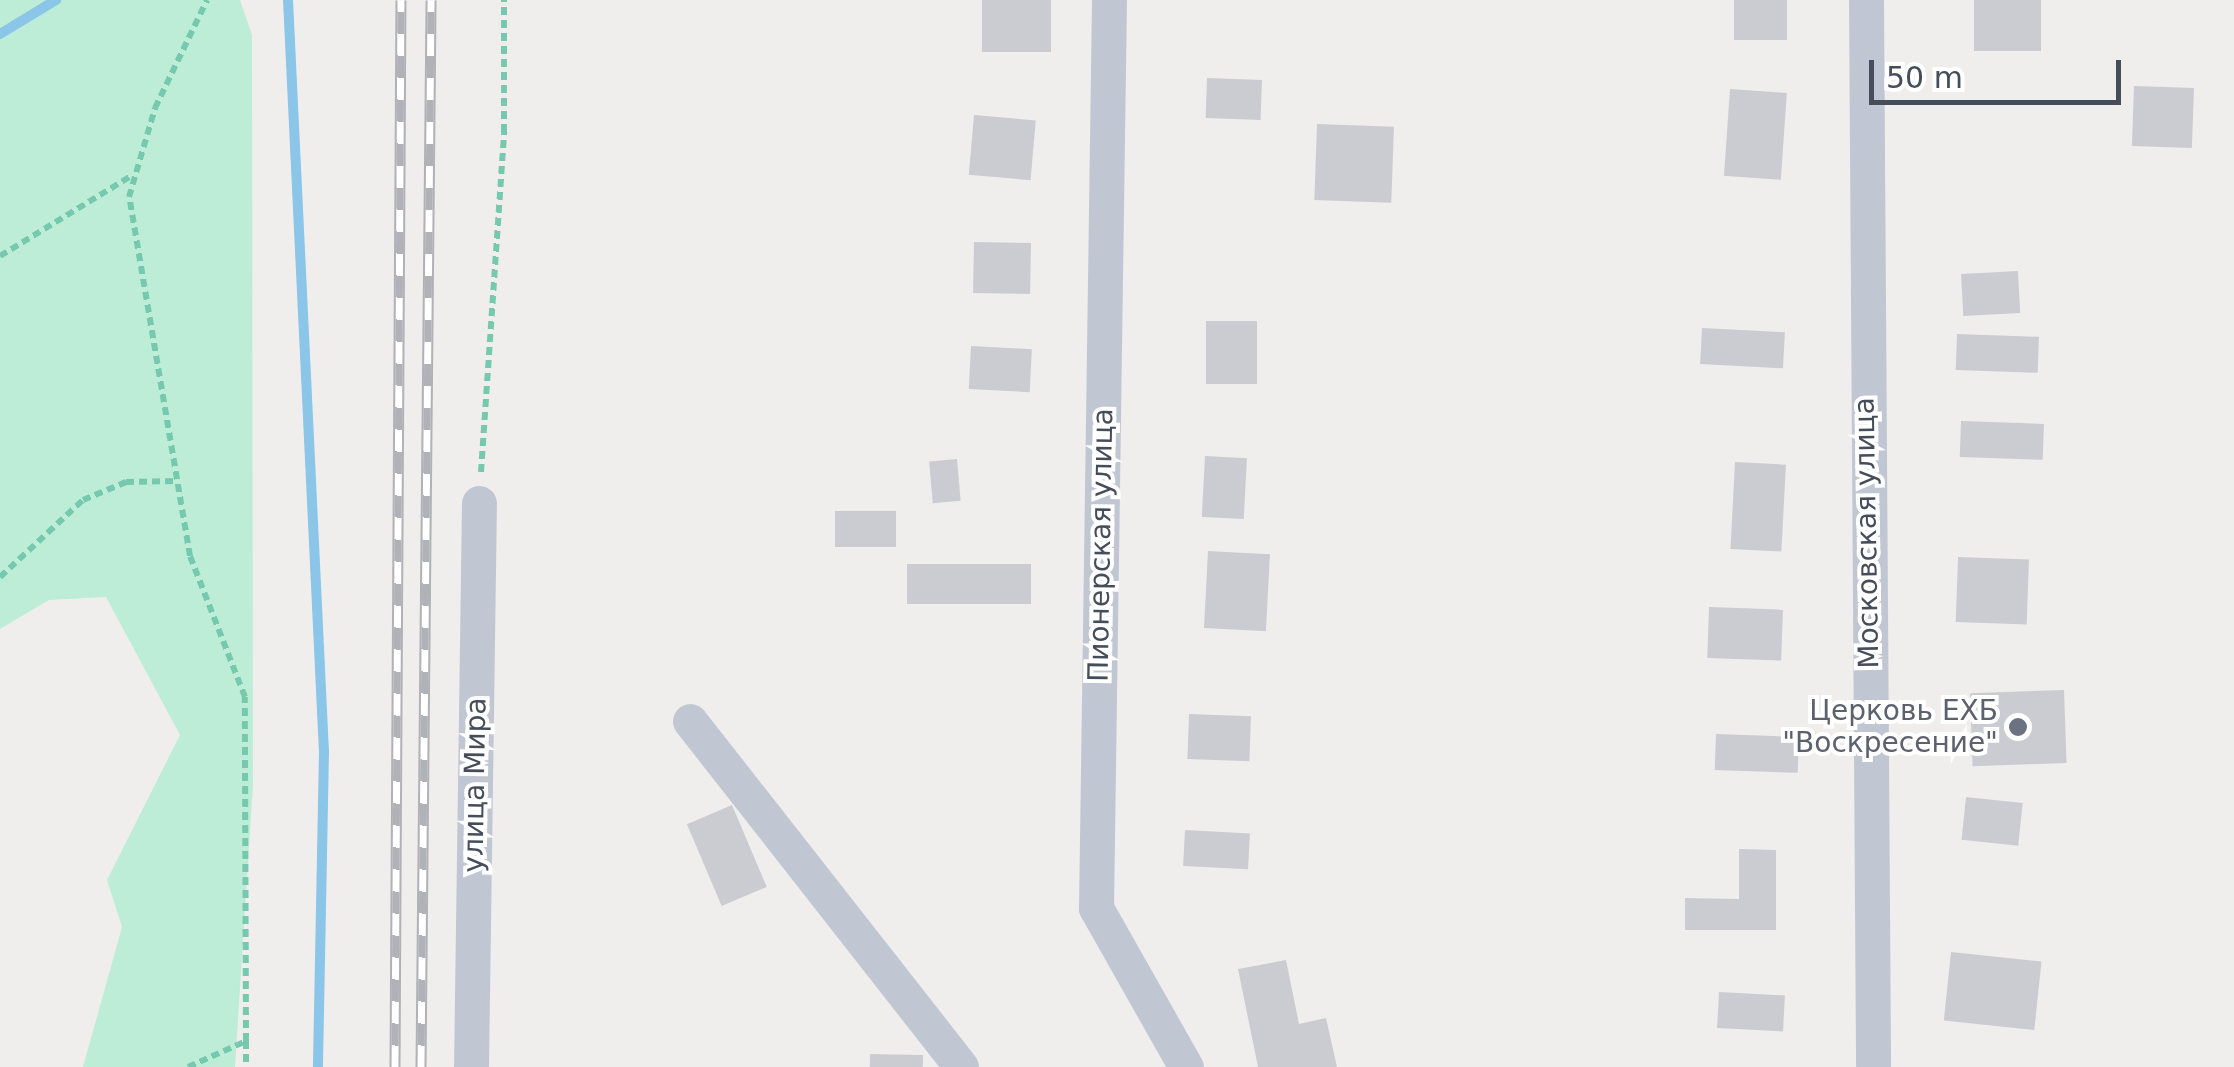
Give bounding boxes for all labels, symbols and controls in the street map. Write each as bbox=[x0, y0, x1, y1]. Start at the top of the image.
scale bar bbox=[1874, 40, 2126, 102]
text: 50 m bbox=[1886, 60, 1963, 95]
street label: Московская улица bbox=[1848, 397, 1886, 669]
street label: Пионерская улица bbox=[1082, 408, 1120, 682]
place label: Церковь ЕХБ "Воскресение" bbox=[1782, 694, 1998, 760]
street label: улица Мира bbox=[457, 697, 493, 873]
marker: Церковь ЕХБ "Воскресение" bbox=[2007, 716, 2029, 738]

